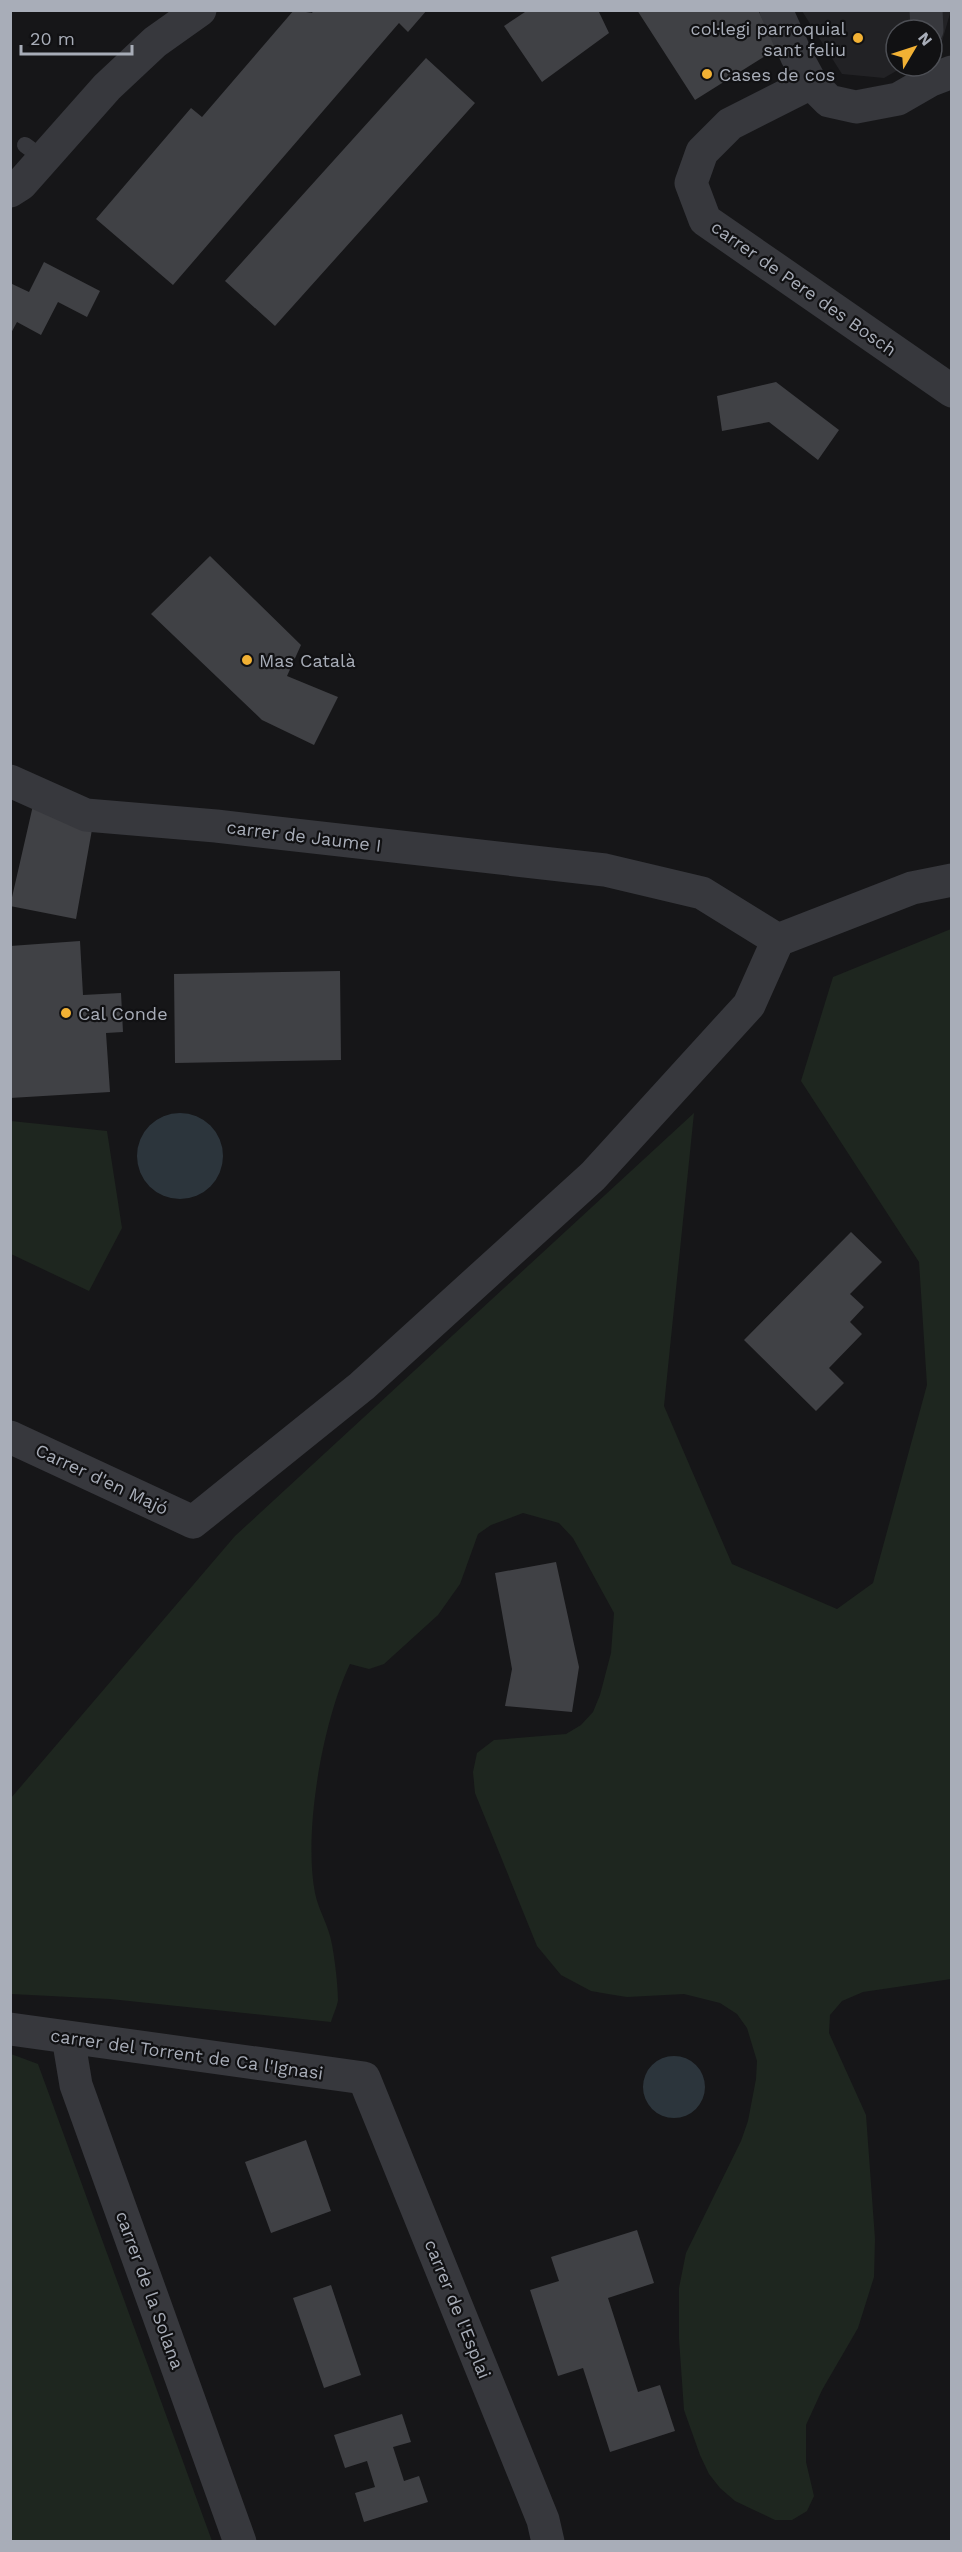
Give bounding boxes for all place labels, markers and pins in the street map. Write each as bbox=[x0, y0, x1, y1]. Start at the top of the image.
place label: col·legi parroquial sant feliu bbox=[691, 18, 846, 60]
marker: col·legi parroquial sant feliu bbox=[851, 31, 865, 45]
place label: Cases de cos bbox=[719, 64, 835, 85]
marker: Cases de cos bbox=[700, 67, 714, 81]
place label: Mas Català bbox=[259, 650, 356, 671]
marker: Mas Català bbox=[240, 653, 254, 667]
place label: Cal Conde bbox=[78, 1003, 168, 1024]
marker: Cal Conde bbox=[59, 1006, 73, 1020]

